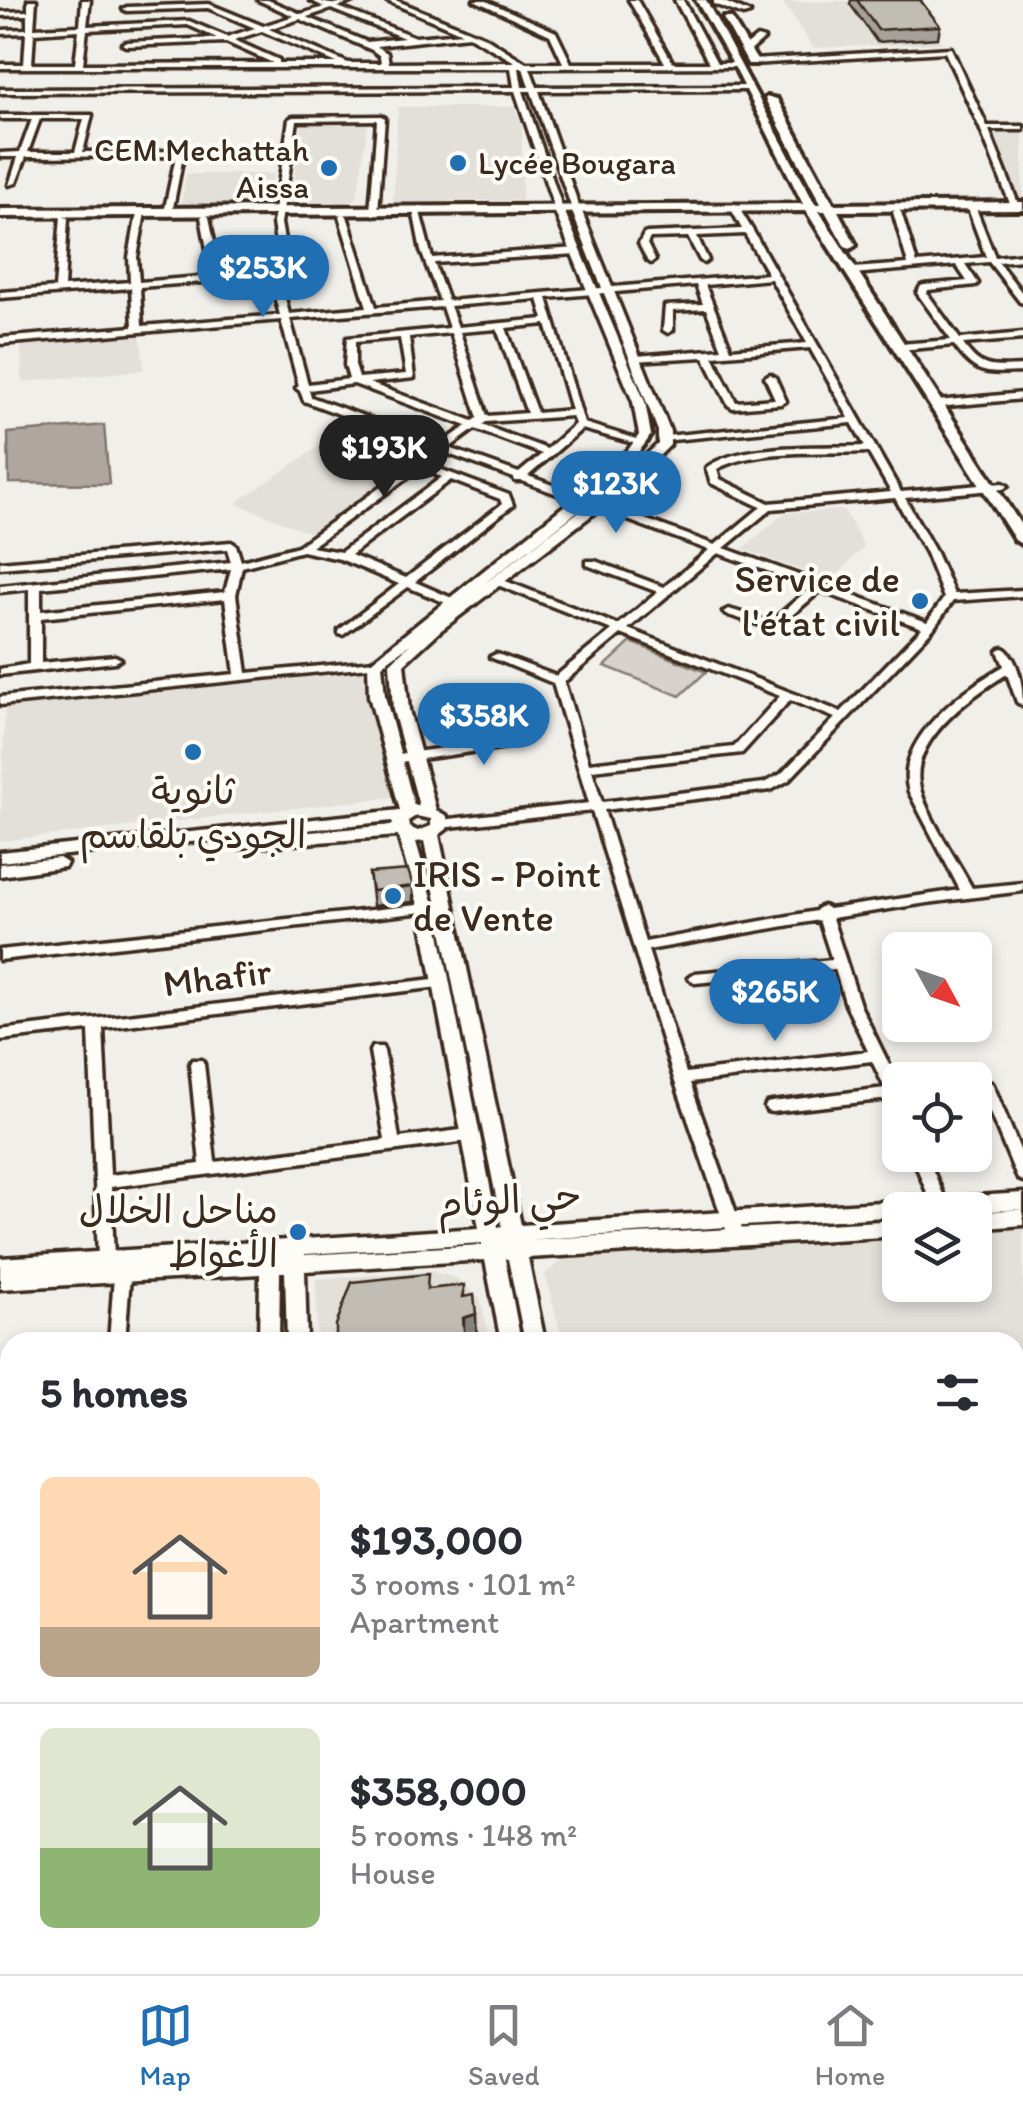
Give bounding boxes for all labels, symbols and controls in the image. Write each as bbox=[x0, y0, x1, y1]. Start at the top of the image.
place label: CEM Mechattah Aissa bbox=[94, 131, 309, 206]
place label: Lycée Bougara bbox=[478, 144, 676, 182]
marker: Lycée Bougara bbox=[447, 152, 469, 174]
marker: CEM Mechattah Aissa bbox=[318, 157, 340, 179]
pin: $253K bbox=[193, 235, 333, 320]
text: $253K bbox=[219, 248, 307, 286]
pin: $193K bbox=[314, 415, 454, 500]
text: $193K bbox=[341, 428, 427, 466]
pin: $123K bbox=[546, 451, 686, 536]
text: $123K bbox=[573, 464, 659, 502]
place label: Service de l'état civil bbox=[735, 556, 900, 646]
marker: Service de l'état civil bbox=[909, 590, 931, 612]
pin: $358K bbox=[414, 683, 554, 768]
text: $358K bbox=[440, 696, 528, 734]
marker: ثانوية الجودي بلقاسم bbox=[182, 741, 204, 763]
place label: ثانوية الجودي بلقاسم bbox=[80, 768, 306, 864]
place label: IRIS - Point de Vente bbox=[413, 851, 601, 941]
marker: IRIS - Point de Vente bbox=[382, 885, 404, 907]
north arrow bbox=[882, 932, 992, 1042]
map controls bbox=[882, 932, 992, 1302]
street label: Mhafir bbox=[160, 947, 274, 1006]
pin: $265K bbox=[705, 959, 845, 1044]
text: $265K bbox=[731, 972, 819, 1010]
button: locate bbox=[882, 1062, 992, 1172]
street label: حي الوئام bbox=[435, 1172, 584, 1238]
place label: مناحل الخلال الأغواط bbox=[79, 1187, 278, 1277]
button: layers bbox=[882, 1192, 992, 1302]
marker: مناحل الخلال الأغواط bbox=[287, 1221, 309, 1243]
icon: filters bbox=[930, 1365, 985, 1420]
text: 5 homes bbox=[40, 1367, 188, 1418]
text: $193,000 bbox=[350, 1514, 523, 1565]
icon: home bbox=[120, 1517, 240, 1637]
text: 3 rooms · 101 m² bbox=[350, 1565, 576, 1603]
text: Apartment bbox=[350, 1603, 499, 1641]
text: $358,000 bbox=[350, 1765, 527, 1816]
icon: home bbox=[120, 1768, 240, 1888]
text: 5 rooms · 148 m² bbox=[350, 1816, 577, 1854]
text: House bbox=[350, 1854, 436, 1892]
tab: Map bbox=[138, 1998, 193, 2092]
tab: Saved bbox=[468, 1998, 539, 2092]
tab: Home bbox=[815, 1998, 885, 2092]

